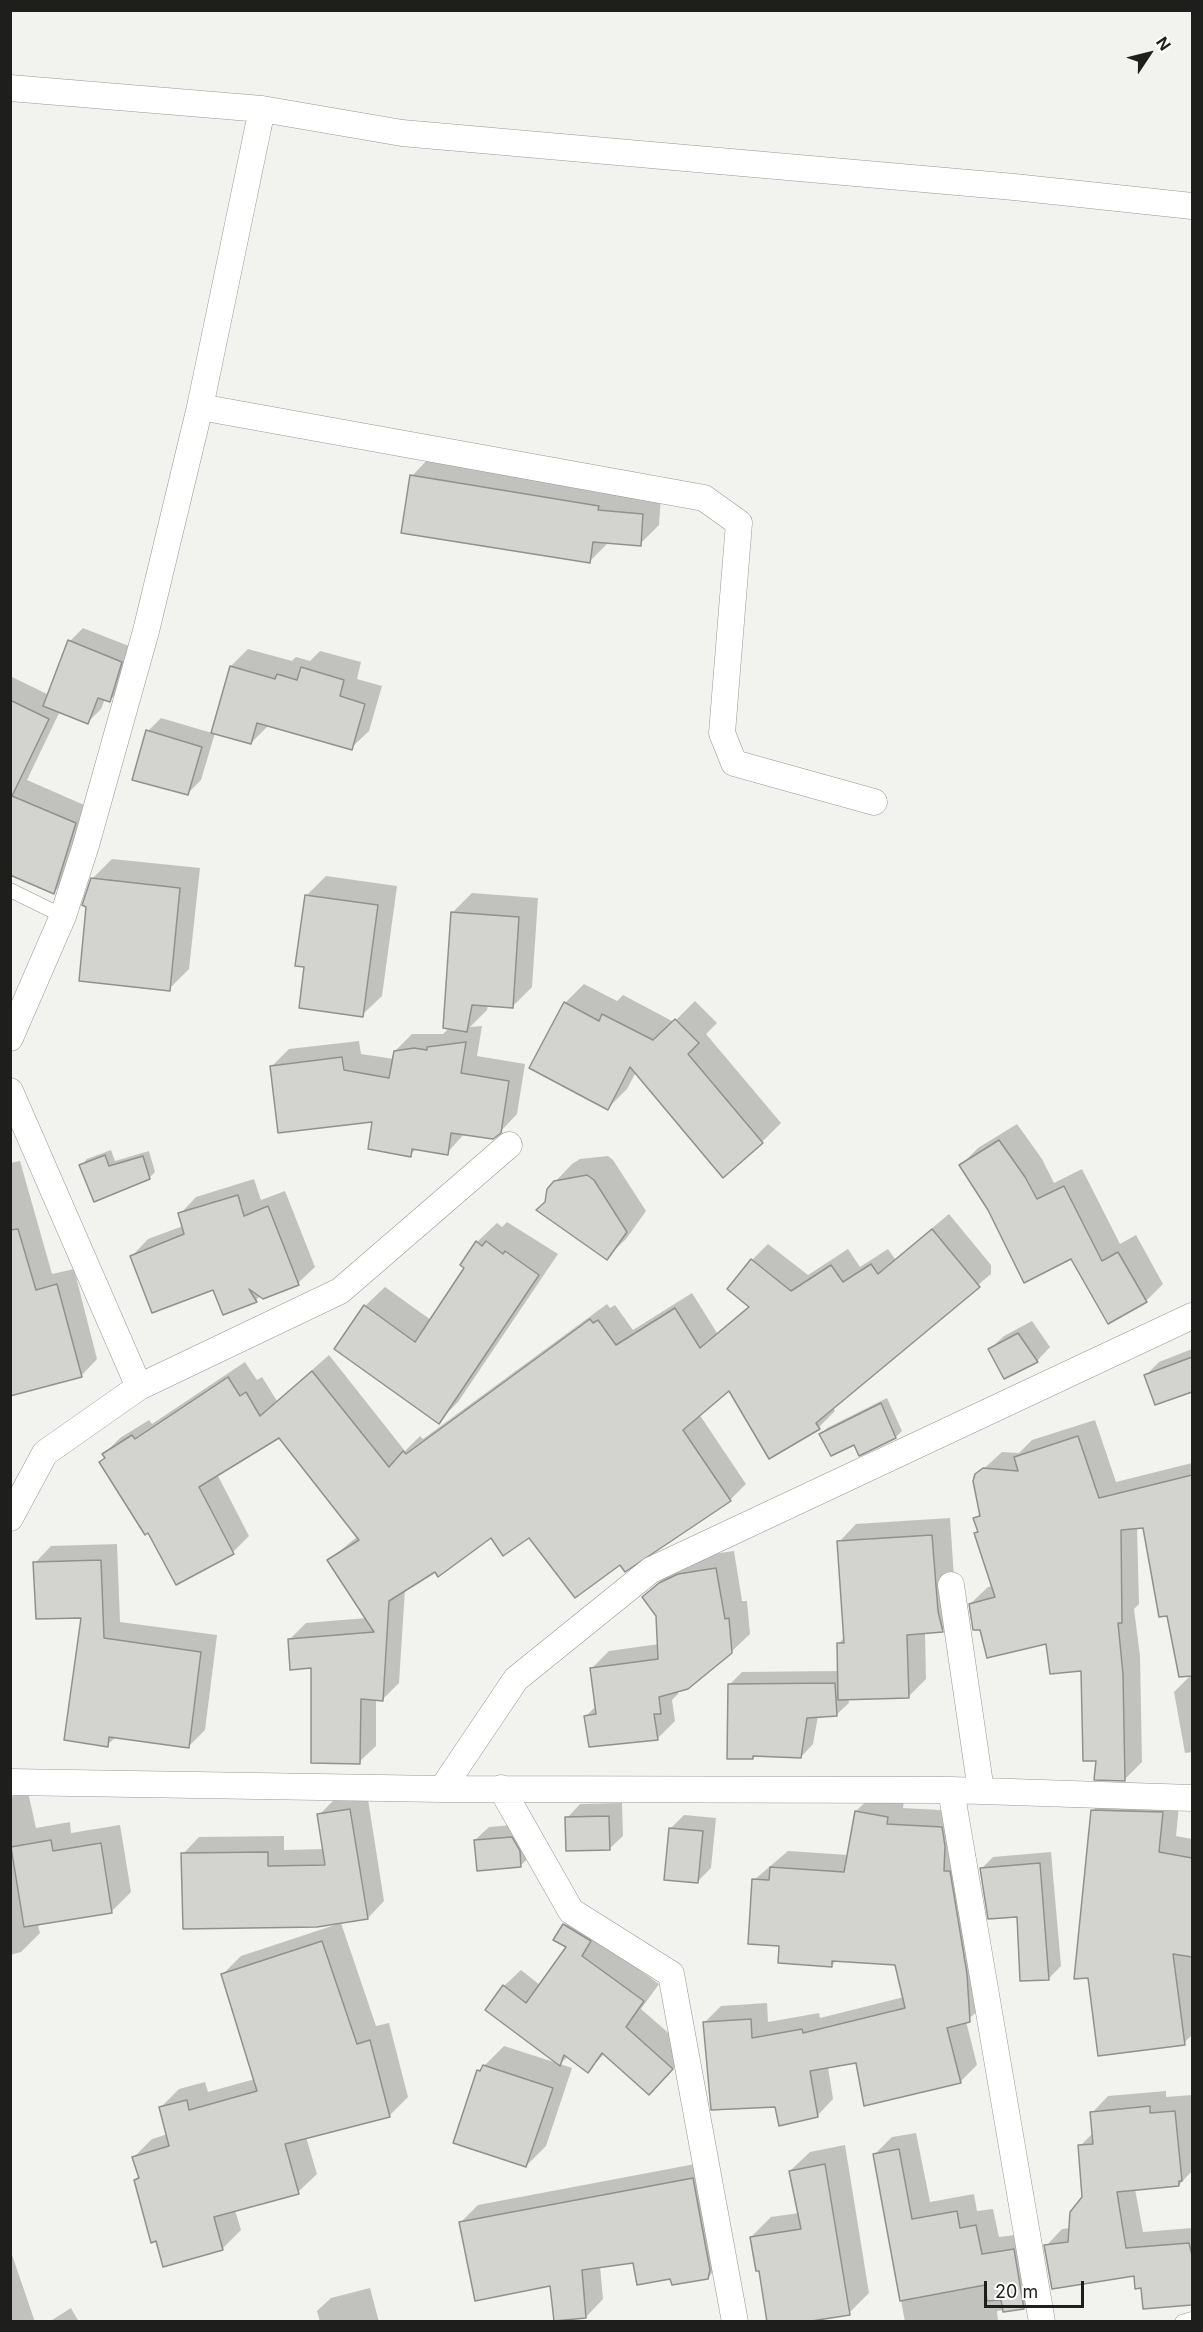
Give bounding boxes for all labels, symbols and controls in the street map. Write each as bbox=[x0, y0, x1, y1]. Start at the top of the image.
north arrow bbox=[1119, 24, 1179, 84]
text: N bbox=[1152, 33, 1175, 54]
scale bar bbox=[987, 2269, 1088, 2307]
text: 20 m bbox=[995, 2281, 1038, 2302]

